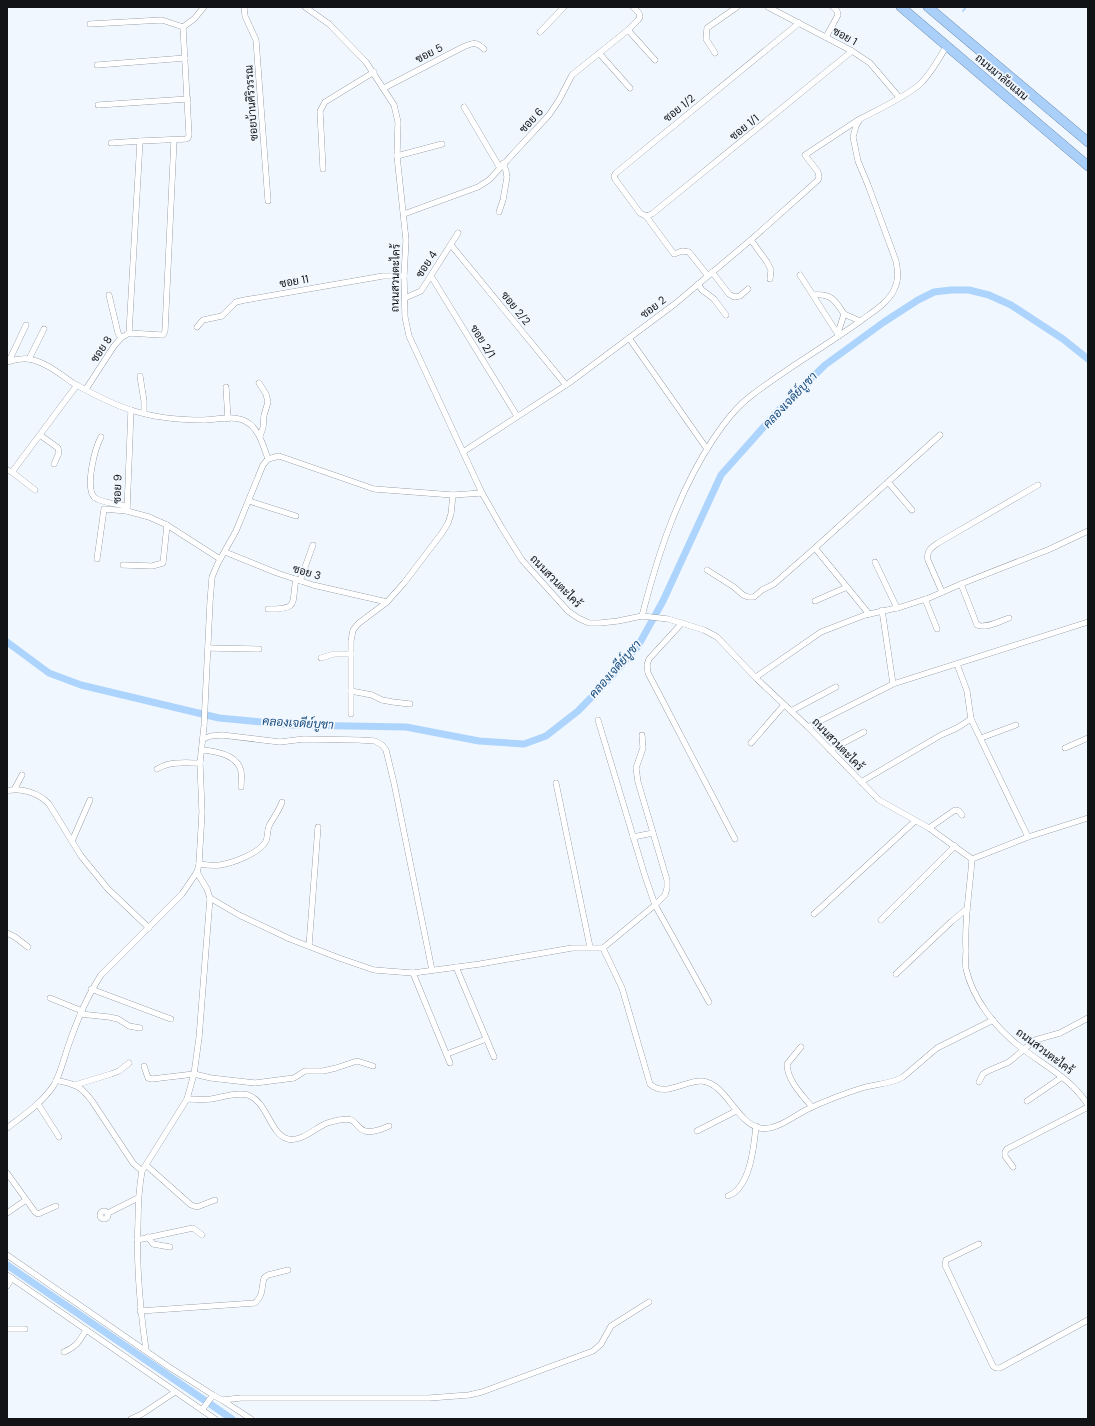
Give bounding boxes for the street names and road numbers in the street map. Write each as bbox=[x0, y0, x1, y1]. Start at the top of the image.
street label: ซอย 1 bbox=[830, 24, 860, 48]
street label: ซอย 5 bbox=[413, 40, 445, 66]
street label: ถนนมาลัยแมน bbox=[972, 51, 1032, 103]
street label: ซอยบ้านศิริวรรณ bbox=[241, 64, 261, 142]
street label: ซอย 1/2 bbox=[660, 91, 698, 125]
street label: ซอย 6 bbox=[516, 104, 546, 136]
street label: ซอย 1/1 bbox=[727, 111, 761, 143]
street label: ถนนสวนตะไคร้ bbox=[386, 243, 403, 312]
street label: ซอย 4 bbox=[412, 248, 440, 280]
street label: ซอย 11 bbox=[278, 272, 310, 290]
street label: ซอย 2/2 bbox=[498, 288, 534, 328]
street label: ซอย 2 bbox=[637, 293, 669, 321]
street label: ซอย 2/1 bbox=[467, 322, 499, 360]
street label: ซอย 8 bbox=[87, 333, 115, 365]
street label: ซอย 9 bbox=[109, 474, 125, 504]
street label: ถนนสวนตะไคร้ bbox=[527, 551, 586, 611]
street label: ซอย 3 bbox=[291, 561, 323, 583]
street label: ถนนสวนตะไคร้ bbox=[809, 714, 868, 774]
street label: ถนนสวนตะไคร้ bbox=[1014, 1024, 1078, 1078]

